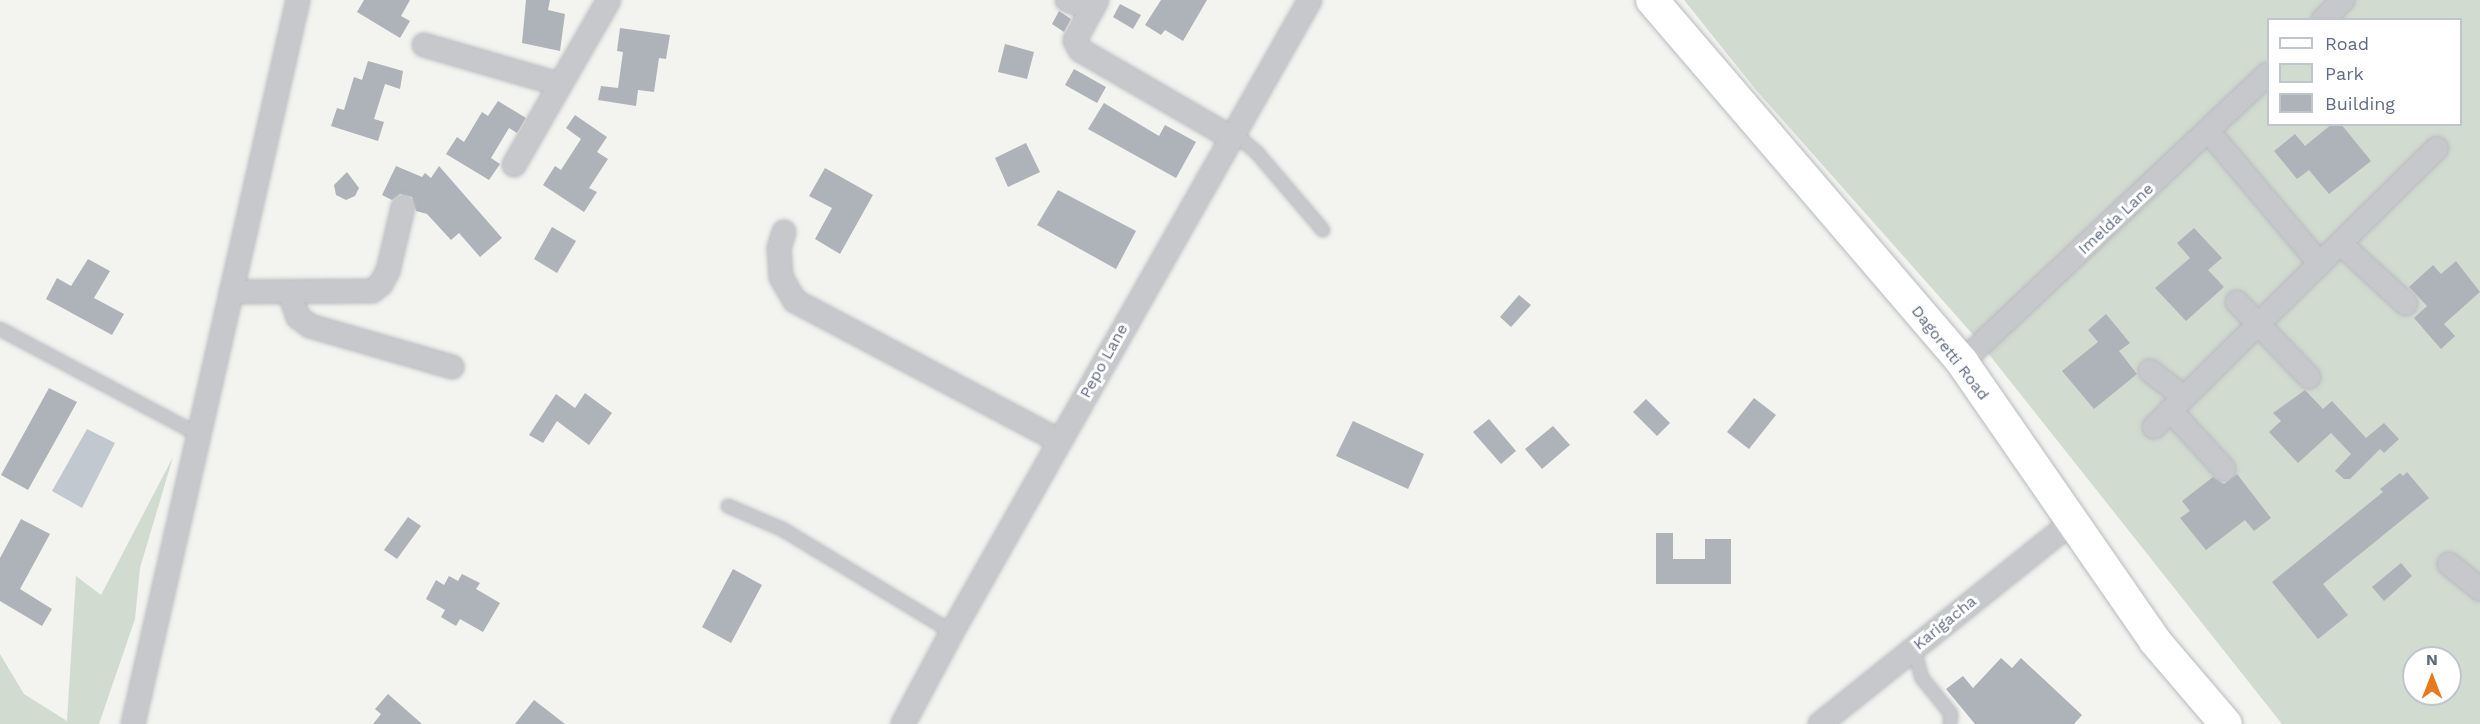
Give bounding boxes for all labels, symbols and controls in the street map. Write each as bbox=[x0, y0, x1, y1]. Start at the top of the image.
legend bbox=[2267, 18, 2462, 126]
text: Road bbox=[2325, 33, 2369, 54]
text: Park bbox=[2325, 63, 2364, 84]
text: Building bbox=[2325, 93, 2395, 114]
street label: Imelda Lane bbox=[2074, 179, 2158, 259]
street label: Dagoretti Road bbox=[1907, 302, 1993, 404]
street label: Pepo Lane bbox=[1076, 321, 1132, 401]
street label: Karigacha bbox=[1910, 592, 1980, 654]
north arrow bbox=[2402, 646, 2462, 706]
text: N bbox=[2426, 650, 2438, 669]

